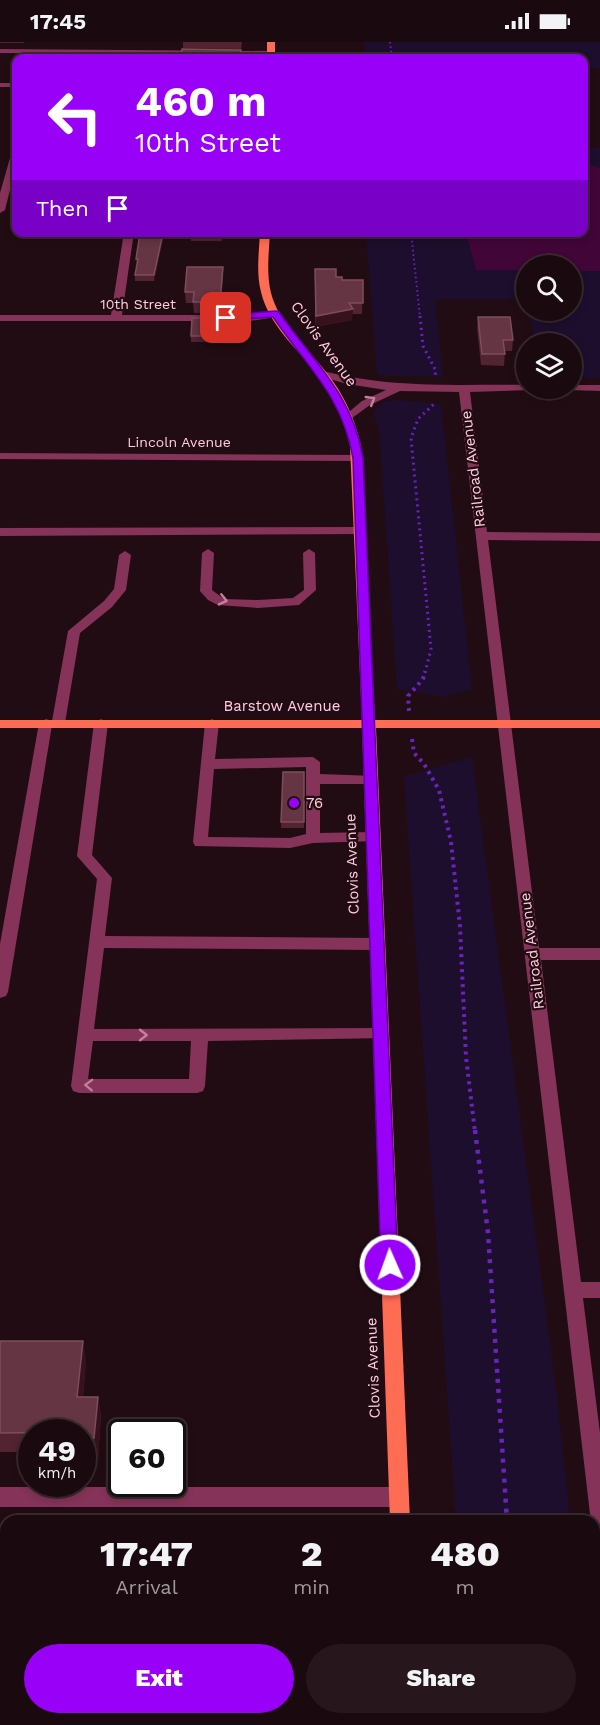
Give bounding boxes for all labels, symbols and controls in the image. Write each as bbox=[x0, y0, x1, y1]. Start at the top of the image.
text: 17:45 bbox=[30, 9, 86, 34]
text: 460 m bbox=[135, 77, 267, 126]
icon: left bbox=[36, 78, 114, 156]
text: 10th Street bbox=[135, 127, 281, 159]
icon: arrive bbox=[101, 192, 134, 225]
text: Then bbox=[36, 196, 89, 221]
map controls bbox=[516, 255, 582, 399]
button: search bbox=[516, 255, 582, 321]
pin bbox=[200, 292, 251, 343]
street label: 10th Street bbox=[100, 296, 176, 312]
street label: Clovis Avenue bbox=[287, 298, 361, 390]
icon: arrive bbox=[209, 301, 242, 334]
button: layers bbox=[516, 333, 582, 399]
one-way arrow bbox=[365, 396, 375, 408]
street label: Railroad Avenue bbox=[457, 410, 489, 528]
street label: Lincoln Avenue bbox=[127, 434, 231, 450]
one-way arrow bbox=[218, 593, 228, 606]
street label: Barstow Avenue bbox=[224, 697, 340, 715]
place label: 76 bbox=[306, 794, 323, 812]
marker: 76 bbox=[287, 796, 301, 810]
street label: Clovis Avenue bbox=[341, 813, 363, 915]
street label: Railroad Avenue bbox=[516, 892, 548, 1010]
one-way arrow bbox=[139, 1029, 148, 1041]
one-way arrow bbox=[84, 1079, 93, 1092]
position arrow bbox=[358, 1233, 422, 1297]
street label: Clovis Avenue bbox=[362, 1317, 384, 1419]
speed limit sign: 60 bbox=[108, 1419, 186, 1497]
text: 49 bbox=[38, 1433, 76, 1468]
text: km/h bbox=[38, 1464, 76, 1482]
text: 17:47 bbox=[100, 1533, 193, 1575]
text: 2 bbox=[301, 1533, 322, 1575]
text: 480 bbox=[430, 1533, 500, 1575]
text: Arrival bbox=[115, 1575, 178, 1599]
text: min bbox=[293, 1575, 330, 1599]
text: m bbox=[455, 1575, 474, 1599]
button: Exit bbox=[24, 1644, 294, 1713]
button: Share bbox=[306, 1644, 576, 1713]

